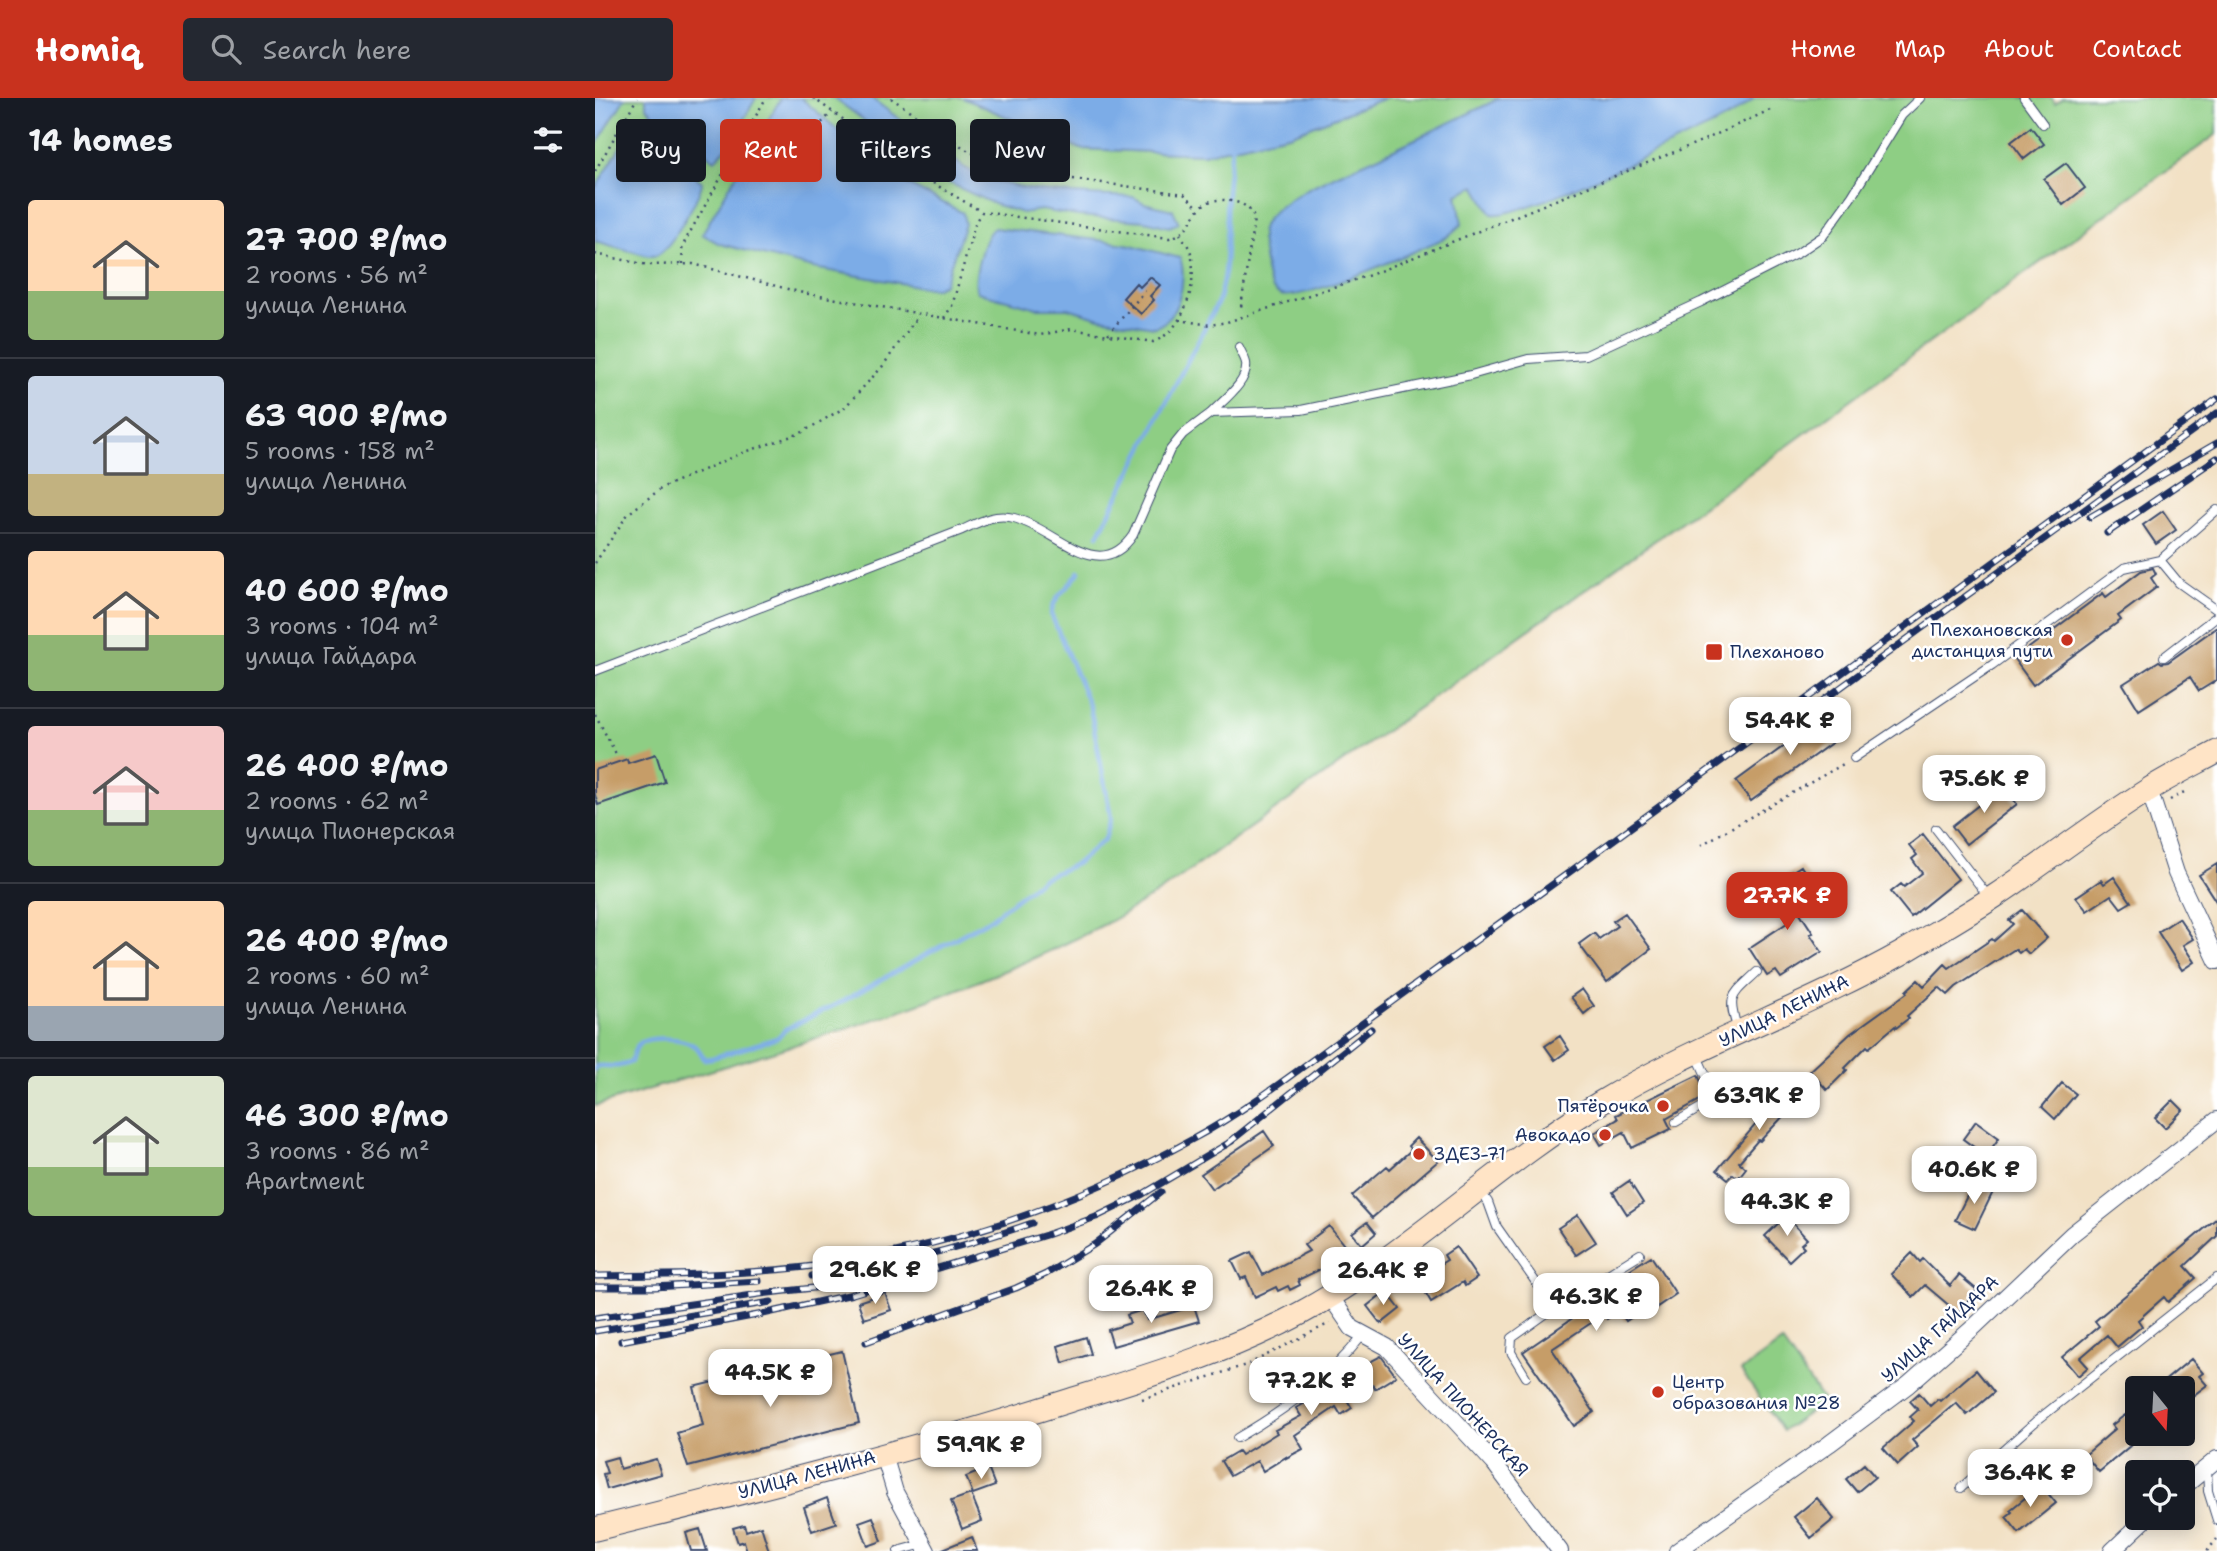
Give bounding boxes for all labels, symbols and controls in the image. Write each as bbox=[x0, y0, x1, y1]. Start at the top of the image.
search box bbox=[183, 18, 673, 81]
text: Homiq bbox=[35, 27, 141, 72]
icon: search bbox=[207, 30, 245, 68]
text: Search here bbox=[263, 32, 411, 67]
text: Home bbox=[1790, 33, 1856, 65]
text: Map bbox=[1894, 33, 1946, 65]
text: About bbox=[1984, 33, 2054, 65]
text: Contact bbox=[2092, 33, 2182, 65]
chip: Buy bbox=[616, 119, 706, 182]
chip: Rent bbox=[720, 119, 822, 182]
chip: Filters bbox=[836, 119, 956, 182]
chip: New bbox=[970, 119, 1070, 182]
text: 14 homes bbox=[28, 120, 173, 161]
icon: filters bbox=[529, 121, 567, 159]
text: 27 700 ₽/mo bbox=[245, 219, 447, 260]
icon: home bbox=[84, 228, 168, 312]
text: 2 rooms · 56 m² bbox=[245, 260, 428, 290]
text: улица Ленина bbox=[245, 290, 406, 320]
text: 63 900 ₽/mo bbox=[245, 395, 448, 436]
icon: home bbox=[84, 404, 168, 488]
text: 5 rooms · 158 m² bbox=[245, 436, 435, 466]
text: улица Ленина bbox=[245, 466, 406, 496]
text: 40 600 ₽/mo bbox=[245, 570, 449, 611]
icon: home bbox=[84, 579, 168, 663]
text: 3 rooms · 104 m² bbox=[245, 611, 438, 641]
place label: Плехановская дистанция пути bbox=[1912, 618, 2053, 663]
marker: Плехановская дистанция пути bbox=[2059, 632, 2075, 648]
place label: Плеханово bbox=[1730, 640, 1824, 664]
text: улица Гайдара bbox=[245, 641, 416, 671]
marker: Плеханово bbox=[1704, 642, 1724, 662]
pin: 54.4K ₽ bbox=[1725, 698, 1855, 757]
text: 54.4K ₽ bbox=[1745, 705, 1835, 735]
text: 26 400 ₽/mo bbox=[245, 745, 448, 786]
icon: home bbox=[84, 754, 168, 838]
pin: 75.6K ₽ bbox=[1919, 756, 2049, 815]
text: 75.6K ₽ bbox=[1938, 763, 2030, 793]
text: 2 rooms · 62 m² bbox=[245, 786, 429, 816]
text: улица Пионерская bbox=[245, 816, 455, 846]
pin: 27.7K ₽ bbox=[1722, 872, 1852, 932]
text: 27.7K ₽ bbox=[1742, 880, 1832, 910]
text: 26 400 ₽/mo bbox=[245, 920, 448, 961]
icon: home bbox=[84, 929, 168, 1013]
text: 2 rooms · 60 m² bbox=[245, 961, 430, 991]
street label: УЛИЦА ЛЕНИНА bbox=[1715, 969, 1853, 1053]
text: улица Ленина bbox=[245, 991, 406, 1021]
pin: 63.9K ₽ bbox=[1694, 1072, 1824, 1132]
text: 63.9K ₽ bbox=[1714, 1080, 1804, 1110]
place label: Пятёрочка bbox=[1558, 1094, 1649, 1118]
text: 46 300 ₽/mo bbox=[245, 1095, 449, 1136]
marker: Пятёрочка bbox=[1655, 1098, 1671, 1114]
icon: home bbox=[84, 1104, 168, 1188]
place label: Авокадо bbox=[1515, 1123, 1591, 1147]
marker: Авокадо bbox=[1597, 1127, 1613, 1143]
text: 3 rooms · 86 m² bbox=[245, 1136, 430, 1166]
place label: 3ДЕЗ-71 bbox=[1433, 1142, 1506, 1166]
marker: 3ДЕЗ-71 bbox=[1411, 1146, 1427, 1162]
pin: 40.6K ₽ bbox=[1909, 1146, 2039, 1206]
text: 40.6K ₽ bbox=[1928, 1154, 2020, 1184]
text: Apartment bbox=[245, 1166, 365, 1196]
pin: 44.3K ₽ bbox=[1722, 1178, 1852, 1238]
text: 44.3K ₽ bbox=[1741, 1186, 1833, 1216]
pin: 29.6K ₽ bbox=[810, 1246, 940, 1306]
pin: 26.4K ₽ bbox=[1318, 1248, 1448, 1307]
text: 29.6K ₽ bbox=[829, 1254, 921, 1284]
text: 26.4K ₽ bbox=[1337, 1255, 1429, 1285]
pin: 26.4K ₽ bbox=[1086, 1266, 1216, 1325]
street label: УЛИЦА ГАЙДАРА bbox=[1876, 1270, 2004, 1388]
text: 26.4K ₽ bbox=[1105, 1273, 1197, 1303]
pin: 46.3K ₽ bbox=[1531, 1274, 1661, 1333]
text: 46.3K ₽ bbox=[1549, 1281, 1643, 1311]
street label: УЛИЦА ПИОНЕРСКАЯ bbox=[1392, 1328, 1534, 1482]
pin: 44.5K ₽ bbox=[705, 1350, 835, 1409]
text: 44.5K ₽ bbox=[724, 1357, 816, 1387]
pin: 77.2K ₽ bbox=[1246, 1358, 1376, 1417]
text: 77.2K ₽ bbox=[1265, 1365, 1357, 1395]
place label: Центр образования №28 bbox=[1672, 1370, 1841, 1415]
north arrow bbox=[2125, 1376, 2195, 1446]
map controls bbox=[2125, 1376, 2195, 1530]
marker: Центр образования №28 bbox=[1650, 1384, 1666, 1400]
pin: 59.9K ₽ bbox=[916, 1422, 1046, 1481]
text: 59.9K ₽ bbox=[936, 1429, 1026, 1459]
street label: УЛИЦА ЛЕНИНА bbox=[736, 1445, 878, 1505]
pin: 36.4K ₽ bbox=[1965, 1450, 2095, 1509]
text: 36.4K ₽ bbox=[1984, 1457, 2076, 1487]
button: locate bbox=[2125, 1460, 2195, 1530]

